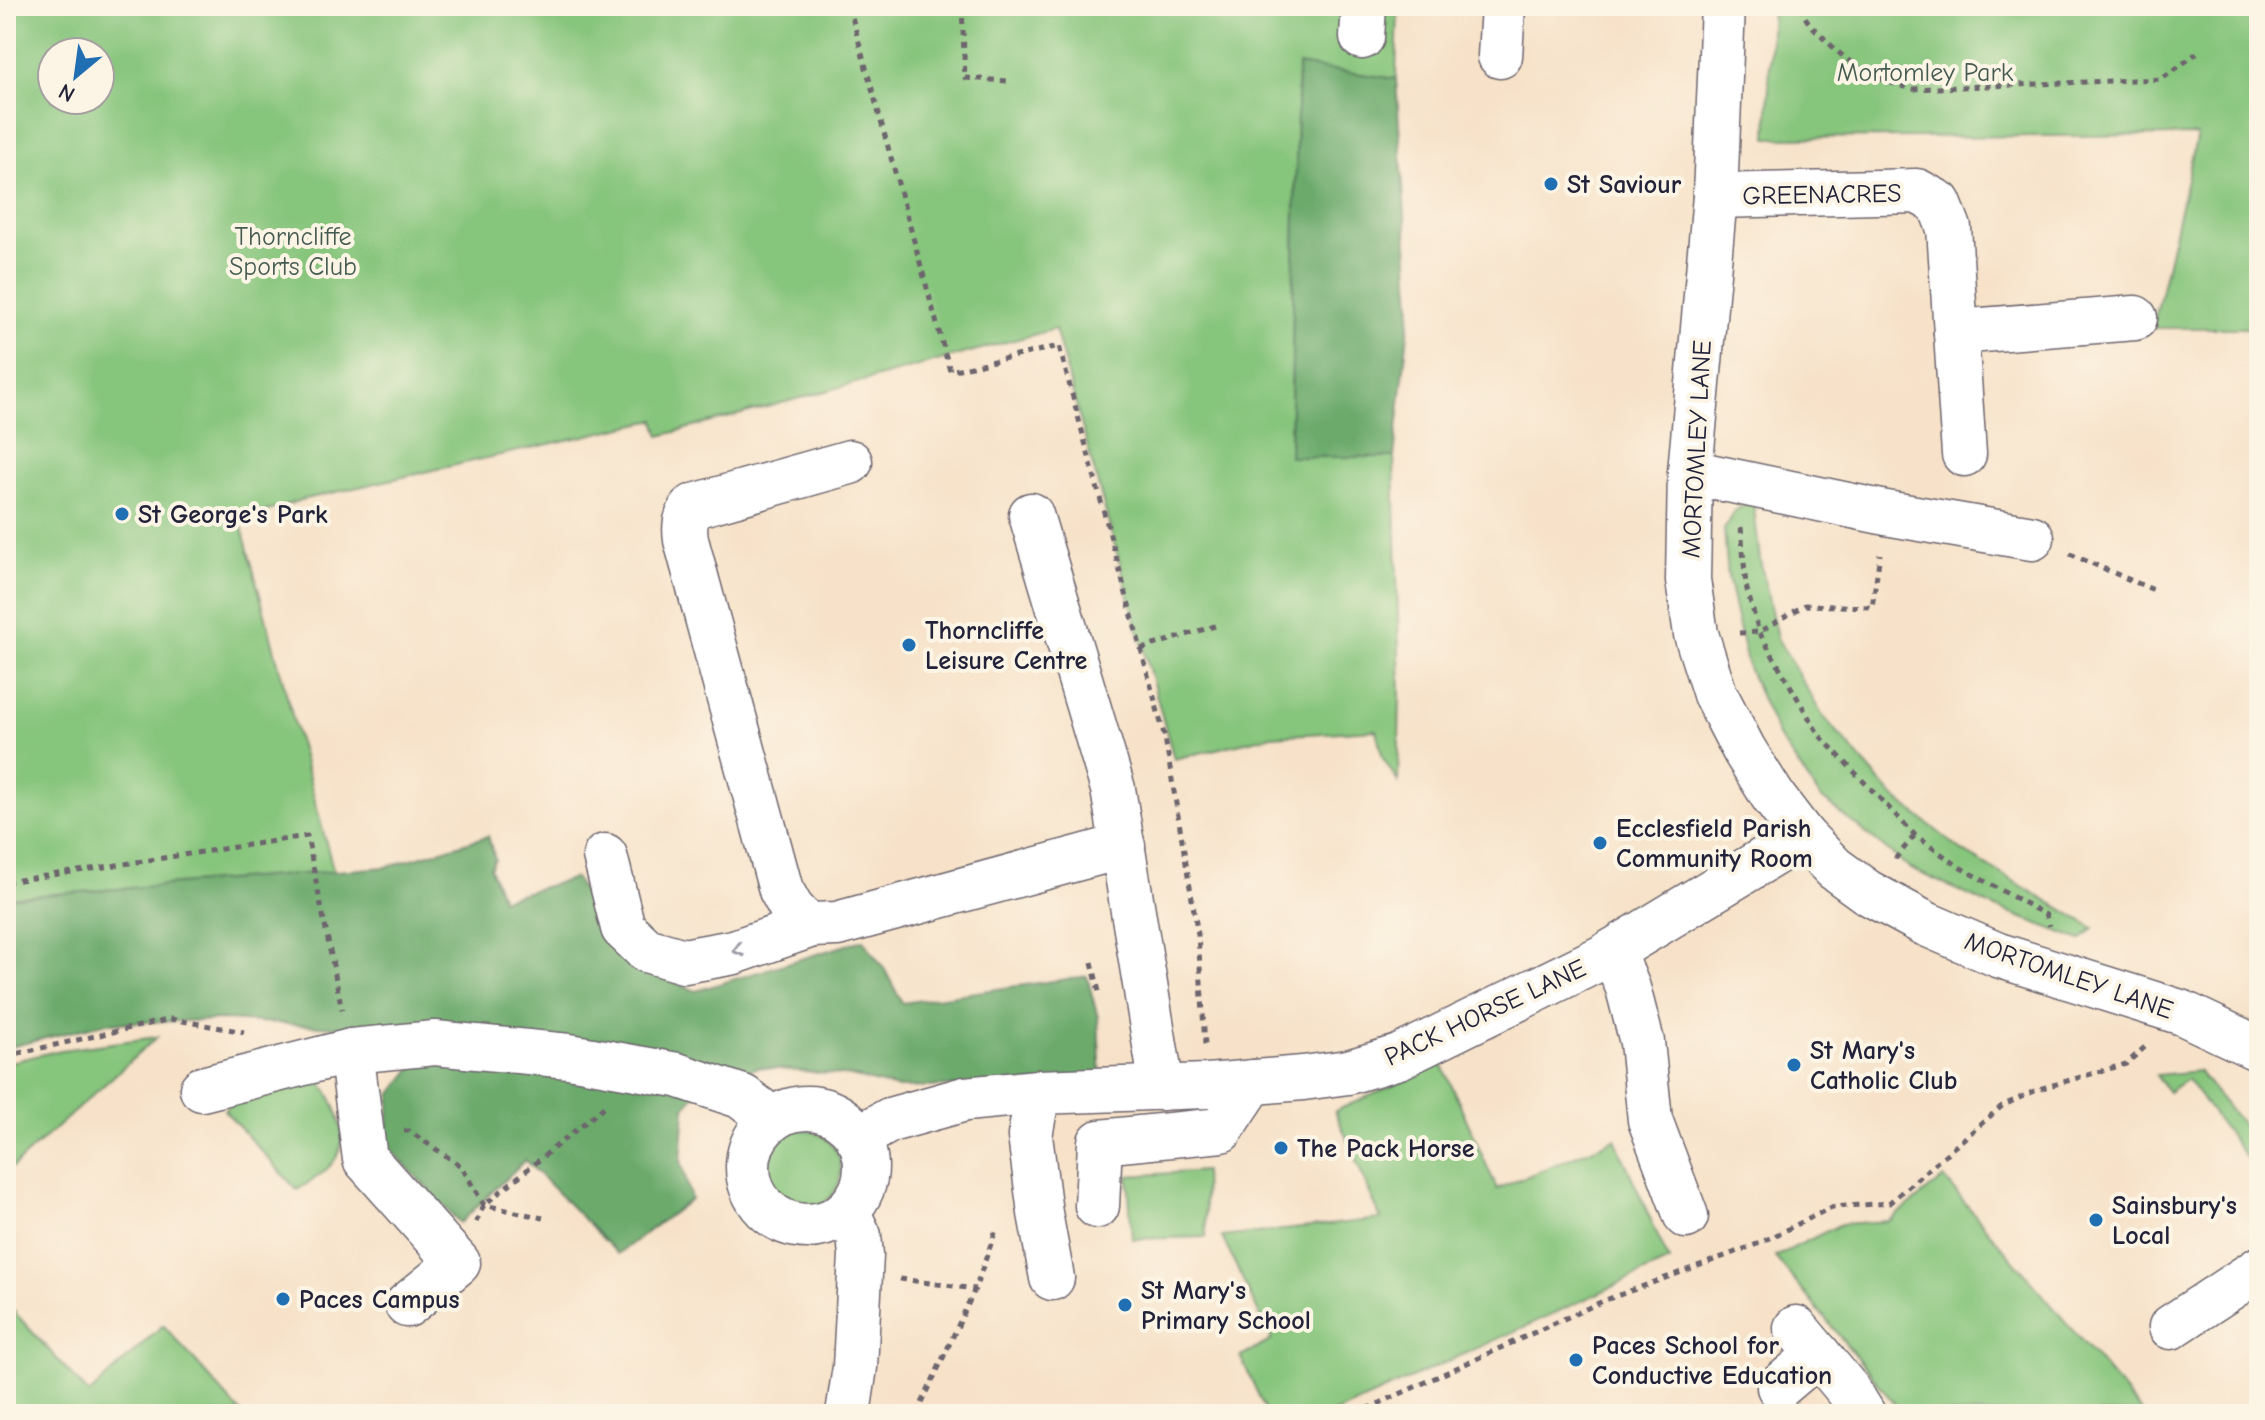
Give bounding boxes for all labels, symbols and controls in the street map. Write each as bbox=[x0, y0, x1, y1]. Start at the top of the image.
north arrow bbox=[36, 36, 116, 116]
park label: Mortomley Park bbox=[1837, 58, 2014, 88]
text: N bbox=[54, 78, 79, 107]
place label: St Saviour bbox=[1567, 170, 1682, 200]
marker: St Saviour bbox=[1542, 175, 1560, 193]
street label: GREENACRES bbox=[1742, 179, 1902, 211]
park label: Thorncliffe Sports Club bbox=[229, 222, 357, 282]
street label: MORTOMLEY LANE bbox=[1676, 339, 1718, 559]
place label: St George's Park bbox=[138, 500, 328, 530]
marker: St George's Park bbox=[113, 505, 131, 523]
place label: Thorncliffe Leisure Centre bbox=[925, 616, 1087, 676]
marker: Thorncliffe Leisure Centre bbox=[900, 636, 918, 654]
place label: Ecclesfield Parish Community Room bbox=[1616, 814, 1813, 874]
marker: Ecclesfield Parish Community Room bbox=[1591, 834, 1609, 852]
street label: MORTOMLEY LANE bbox=[1961, 926, 2177, 1026]
one-way arrow bbox=[732, 941, 745, 957]
street label: PACK HORSE LANE bbox=[1380, 953, 1591, 1073]
place label: St Mary's Catholic Club bbox=[1810, 1036, 1957, 1096]
marker: St Mary's Catholic Club bbox=[1785, 1056, 1803, 1074]
place label: The Pack Horse bbox=[1297, 1134, 1475, 1164]
marker: The Pack Horse bbox=[1272, 1139, 1290, 1157]
place label: Sainsbury's Local bbox=[2112, 1191, 2237, 1251]
marker: Sainsbury's Local bbox=[2087, 1211, 2105, 1229]
place label: St Mary's Primary School bbox=[1141, 1276, 1311, 1336]
place label: Paces Campus bbox=[299, 1285, 459, 1315]
marker: Paces Campus bbox=[274, 1290, 292, 1308]
marker: St Mary's Primary School bbox=[1116, 1296, 1134, 1314]
place label: Paces School for Conductive Education bbox=[1592, 1331, 1832, 1391]
marker: Paces School for Conductive Education bbox=[1567, 1351, 1585, 1369]

